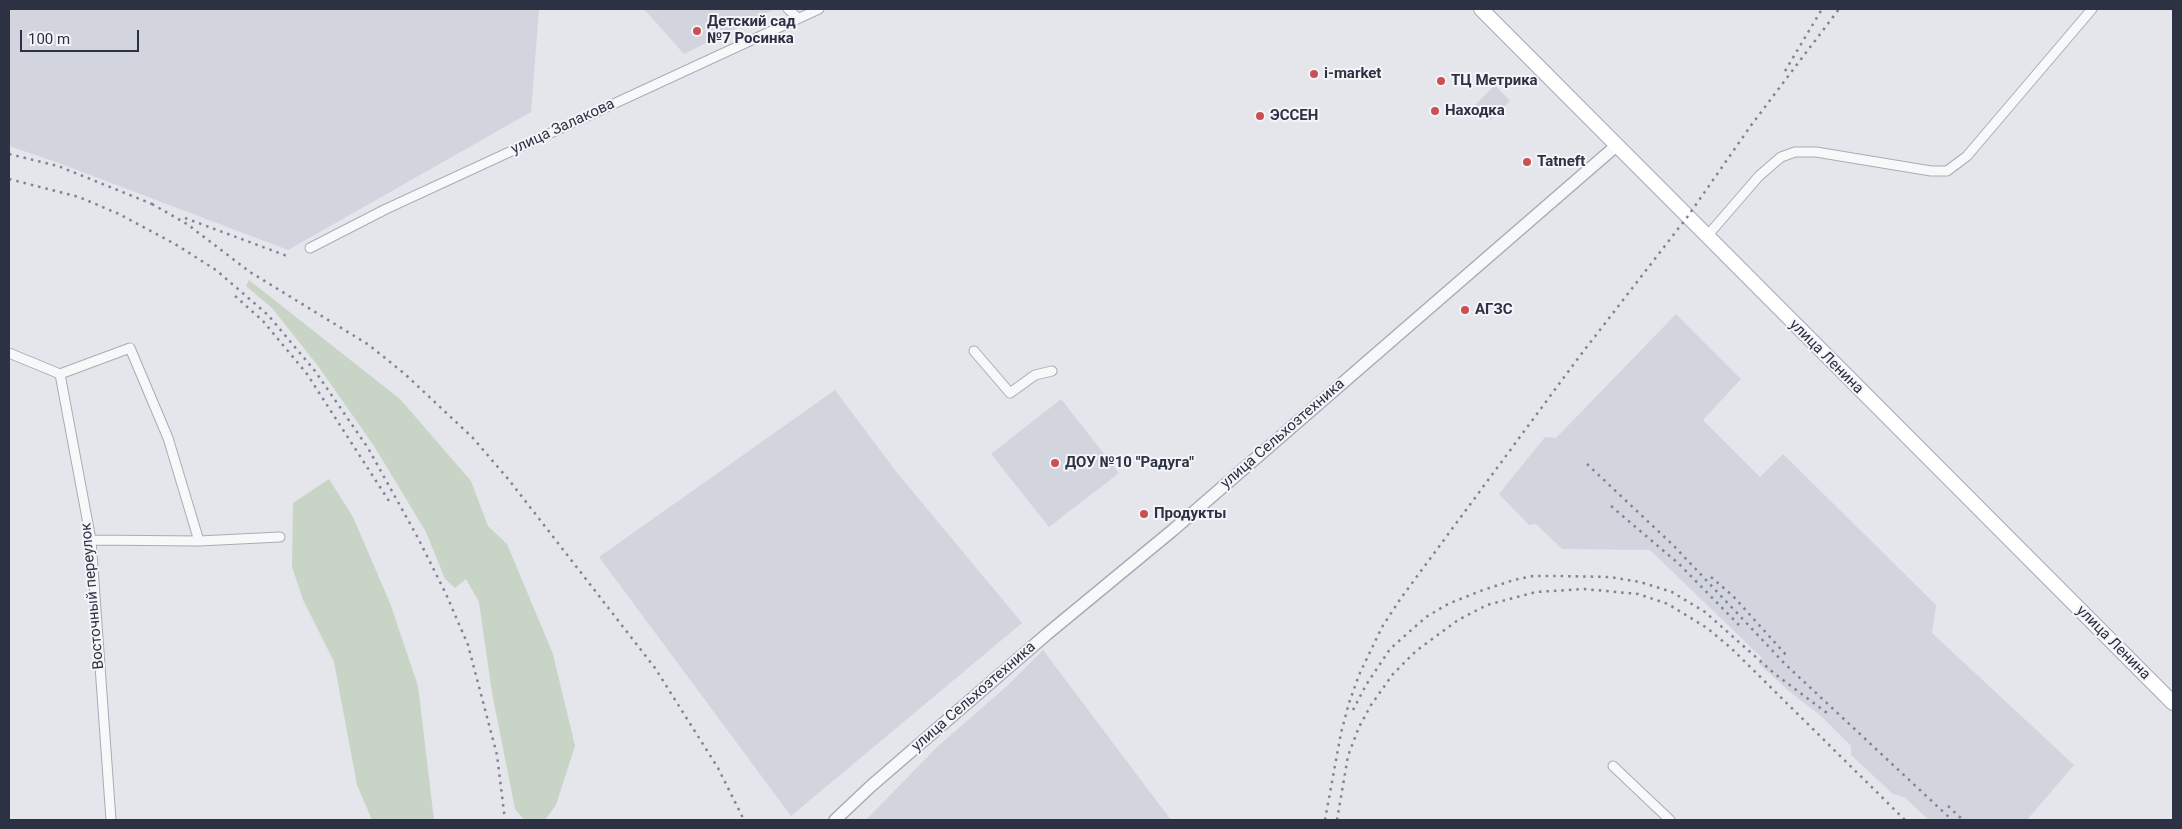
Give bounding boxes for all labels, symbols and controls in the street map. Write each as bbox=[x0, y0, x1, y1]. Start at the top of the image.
place label: Детский сад №7 Росинка bbox=[707, 13, 796, 48]
scale bar bbox=[22, 20, 141, 52]
marker: Детский сад №7 Росинка bbox=[691, 25, 703, 37]
text: 100 m bbox=[28, 30, 70, 48]
place label: i-market bbox=[1324, 65, 1381, 83]
marker: i-market bbox=[1308, 68, 1320, 80]
place label: ТЦ Метрика bbox=[1451, 72, 1538, 90]
marker: ТЦ Метрика bbox=[1435, 75, 1447, 87]
street label: улица Залакова bbox=[508, 95, 618, 159]
place label: Находка bbox=[1445, 102, 1505, 120]
marker: Находка bbox=[1429, 105, 1441, 117]
place label: ЭССЕН bbox=[1270, 107, 1318, 125]
marker: ЭССЕН bbox=[1254, 110, 1266, 122]
place label: Tatneft bbox=[1537, 153, 1585, 171]
marker: Tatneft bbox=[1521, 156, 1533, 168]
place label: АГЗС bbox=[1475, 301, 1513, 319]
marker: АГЗС bbox=[1459, 304, 1471, 316]
street label: улица Ленина bbox=[1785, 316, 1867, 398]
street label: улица Сельхозтехника bbox=[1217, 375, 1349, 493]
place label: ДОУ №10 "Радуга" bbox=[1065, 454, 1194, 472]
marker: ДОУ №10 "Радуга" bbox=[1049, 457, 1061, 469]
place label: Продукты bbox=[1154, 505, 1227, 523]
marker: Продукты bbox=[1138, 508, 1150, 520]
street label: Восточный переулок bbox=[78, 522, 108, 670]
street label: улица Ленина bbox=[2072, 602, 2154, 684]
street label: улица Сельхозтехника bbox=[908, 638, 1040, 756]

